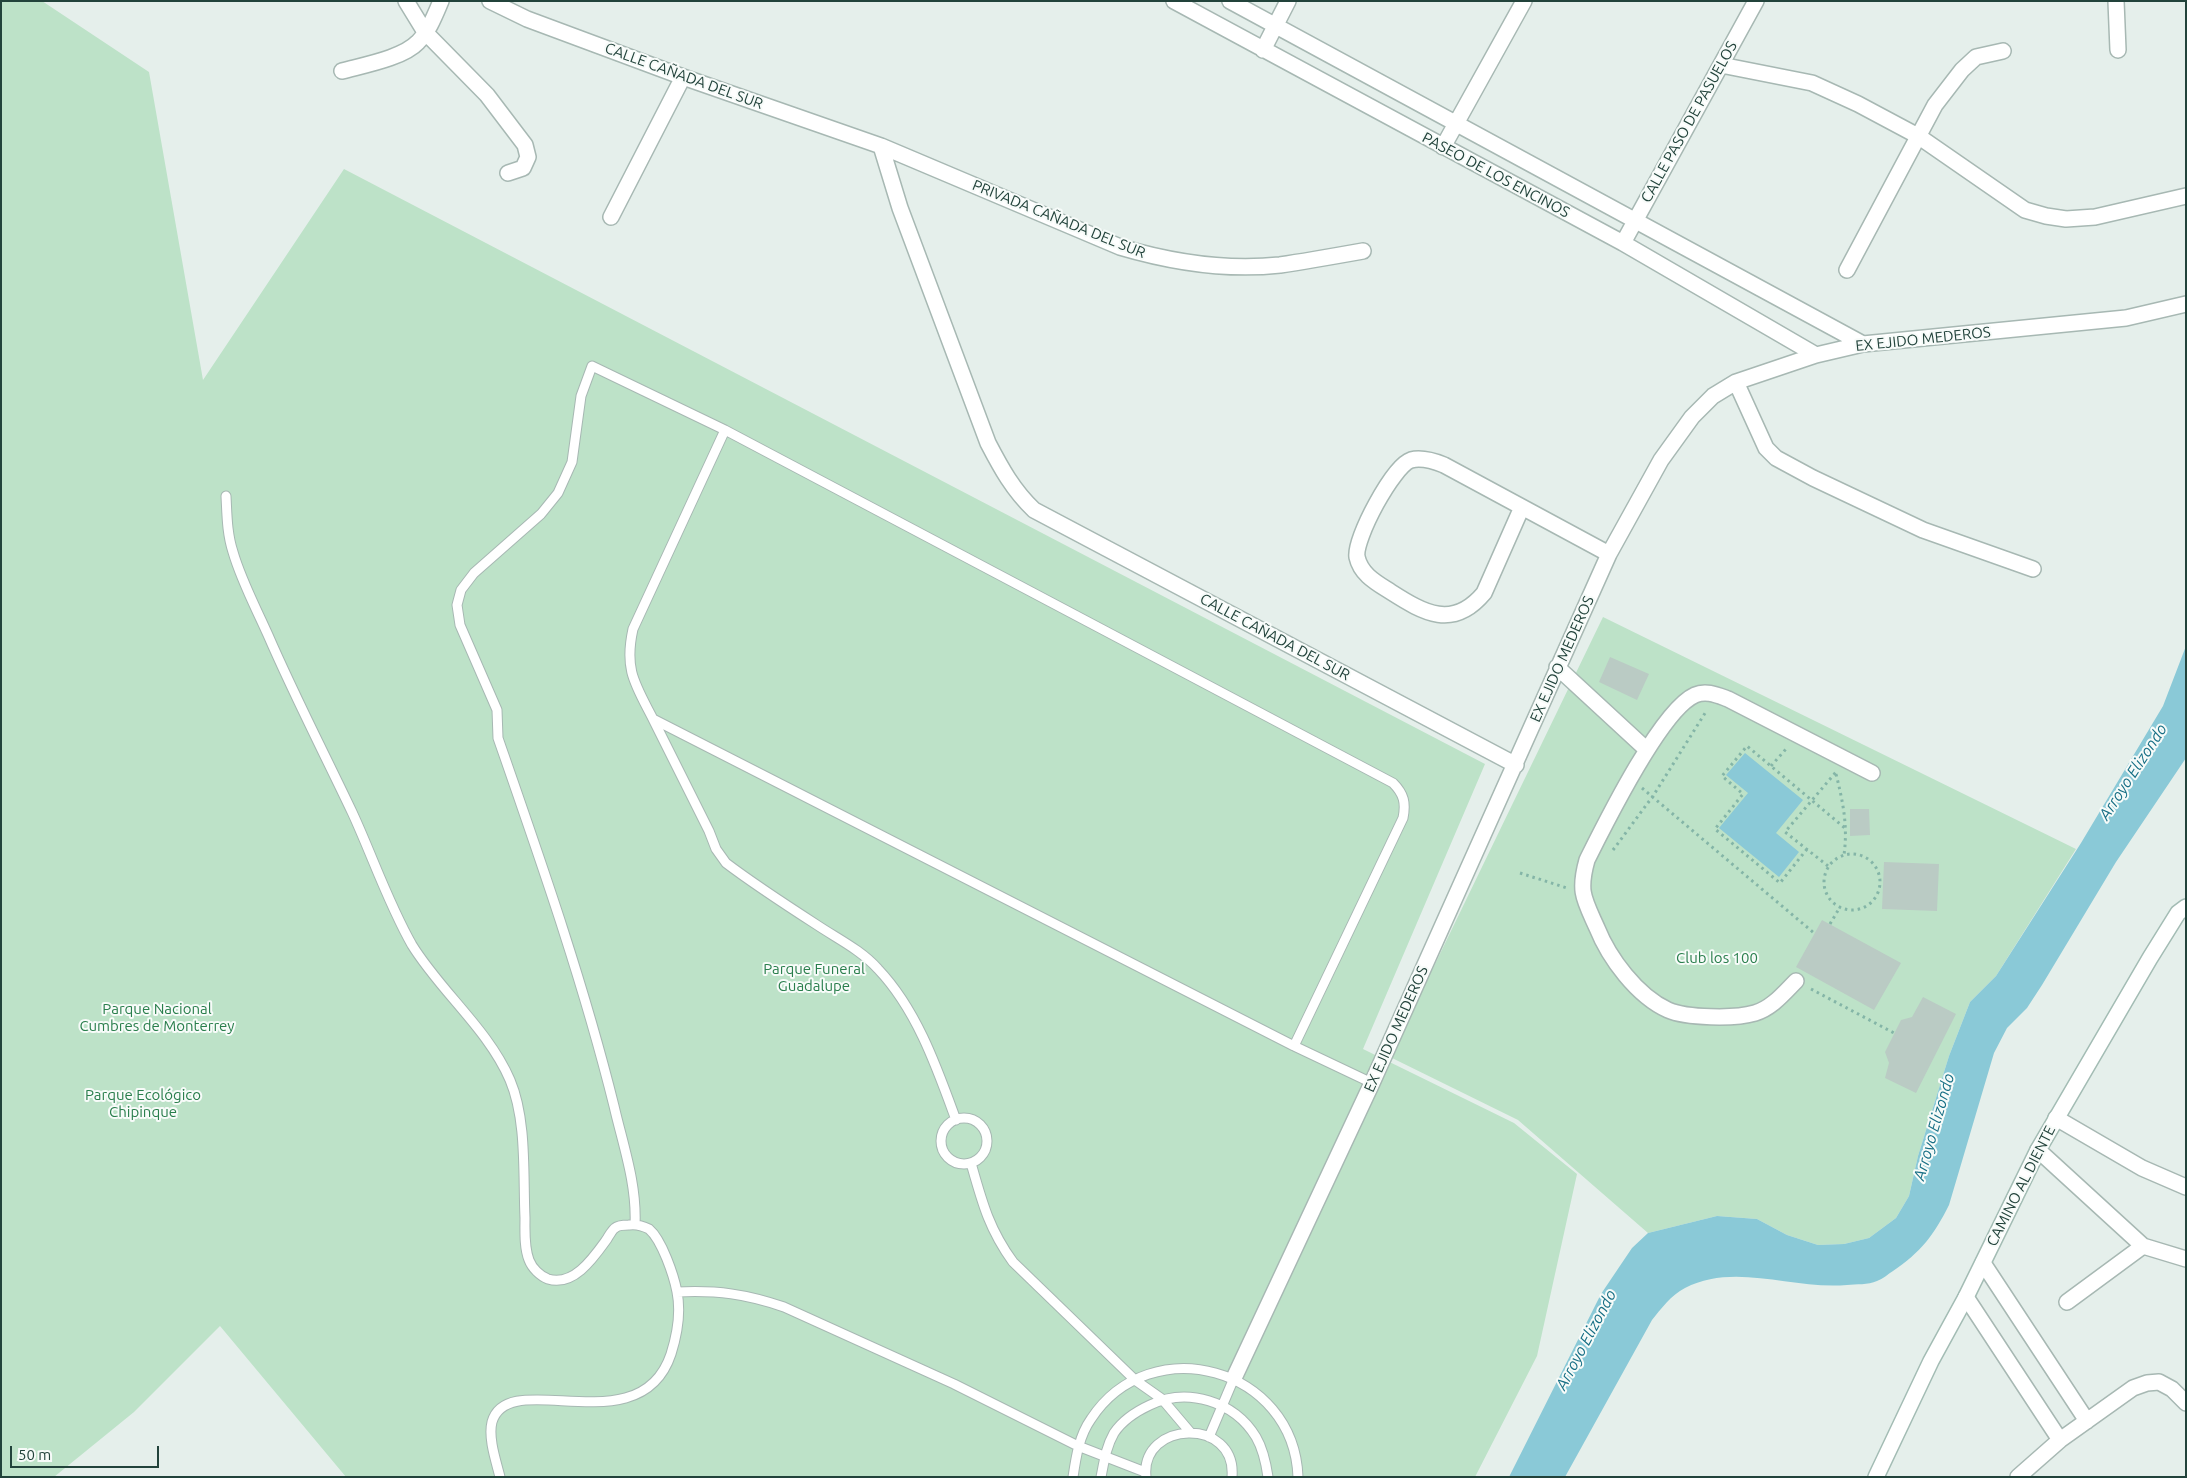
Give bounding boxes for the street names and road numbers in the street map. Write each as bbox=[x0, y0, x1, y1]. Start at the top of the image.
street label: CALLE PASO DE PASUELOS bbox=[1637, 38, 1741, 206]
street label: CALLE CAÑADA DEL SUR bbox=[602, 39, 766, 113]
street label: PASEO DE LOS ENCINOS bbox=[1419, 128, 1573, 222]
street label: PRIVADA CAÑADA DEL SUR bbox=[970, 176, 1148, 262]
street label: EX EJIDO MEDEROS bbox=[1854, 323, 1992, 355]
street label: CALLE CAÑADA DEL SUR bbox=[1197, 590, 1353, 684]
street label: EX EJIDO MEDEROS bbox=[1526, 593, 1598, 725]
street label: EX EJIDO MEDEROS bbox=[1360, 963, 1432, 1095]
street label: CAMINO AL DIENTE bbox=[1983, 1123, 2059, 1249]

